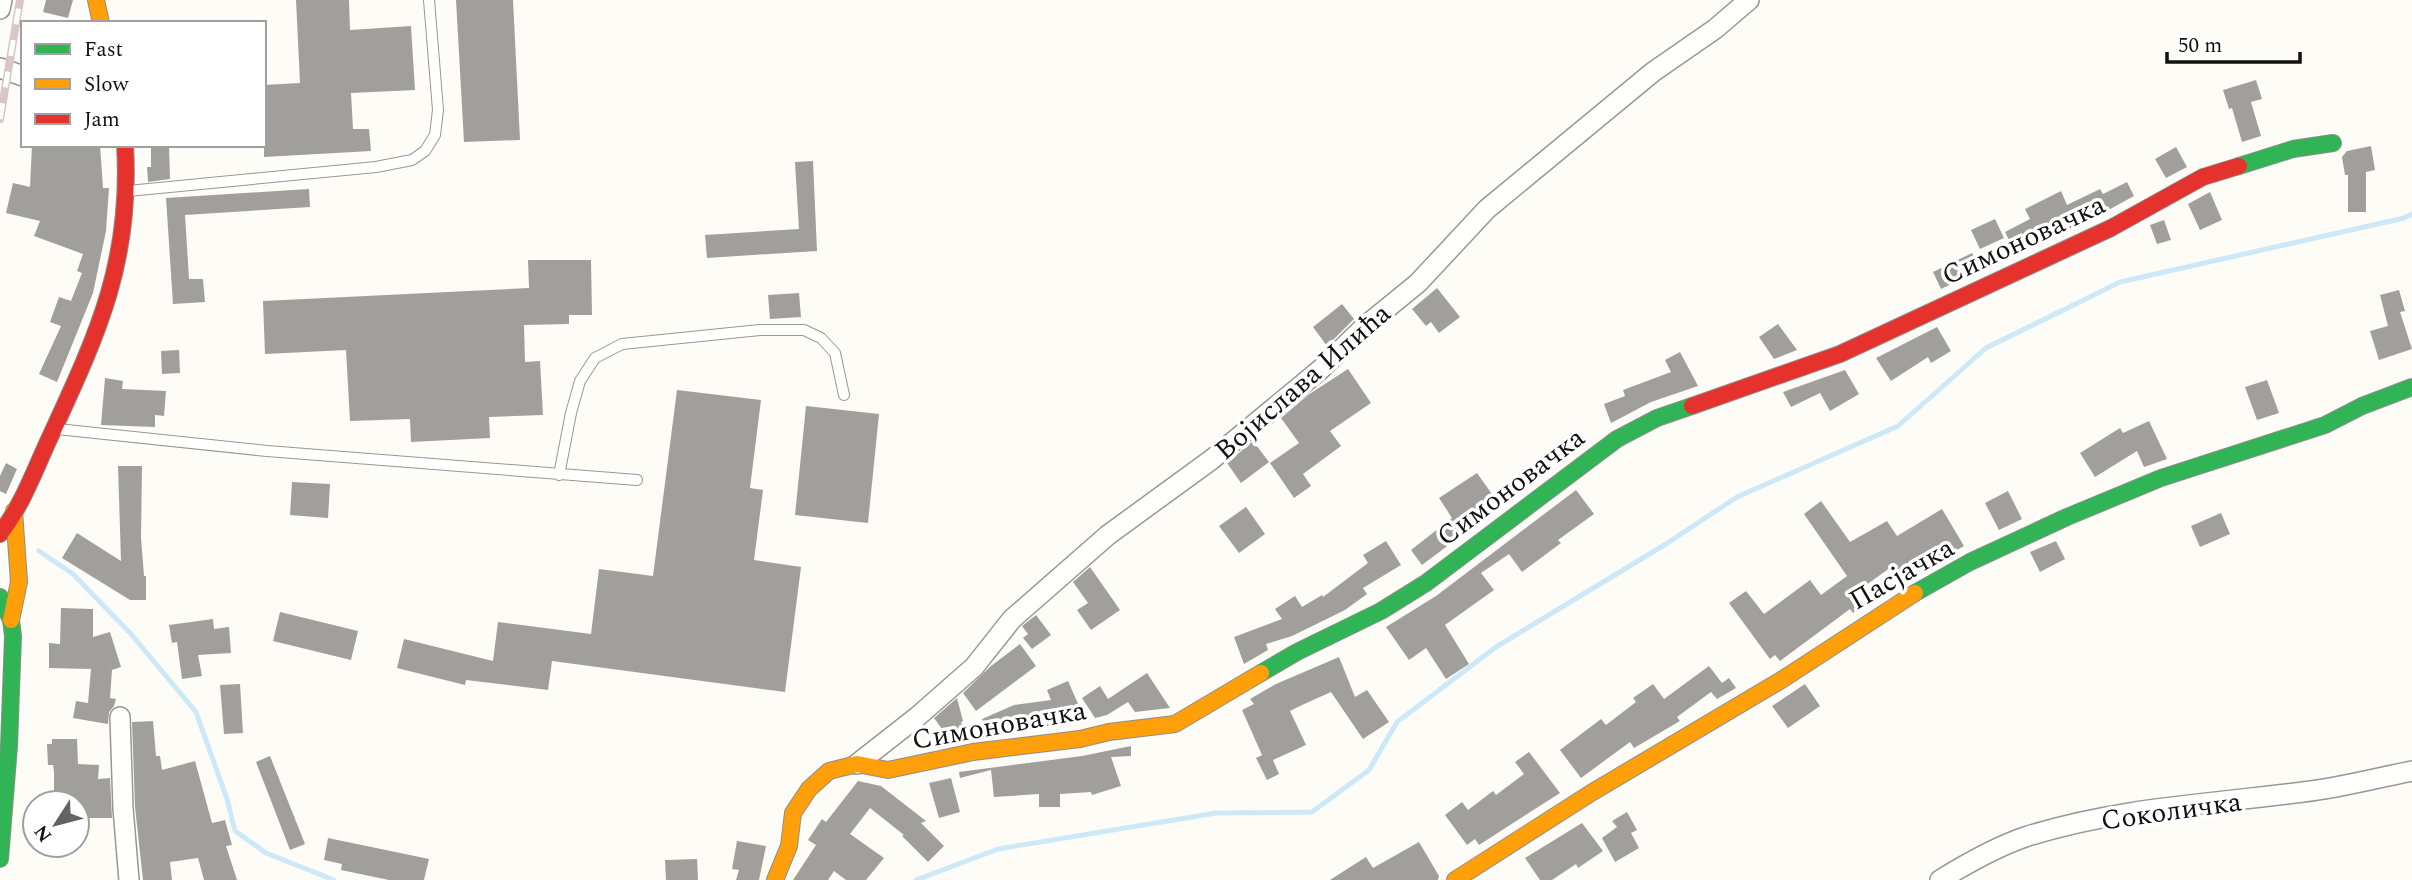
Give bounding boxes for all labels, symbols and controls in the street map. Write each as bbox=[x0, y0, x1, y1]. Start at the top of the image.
legend bbox=[21, 21, 266, 147]
scale bar bbox=[2167, 21, 2300, 65]
text: 50 m bbox=[2178, 30, 2222, 62]
text: Fast bbox=[84, 34, 123, 66]
text: Slow bbox=[84, 69, 130, 101]
text: Jam bbox=[84, 104, 120, 136]
street label: Симоновачка bbox=[1935, 183, 2113, 297]
street label: Војислава Илића bbox=[1205, 293, 1401, 471]
street label: Симоновачка bbox=[1428, 417, 1595, 557]
street label: Пасјачка bbox=[1841, 527, 1963, 622]
street label: Симоновачка bbox=[909, 689, 1090, 762]
street label: Соколичка bbox=[2098, 780, 2245, 843]
north arrow bbox=[21, 789, 91, 859]
text: N bbox=[27, 818, 60, 848]

